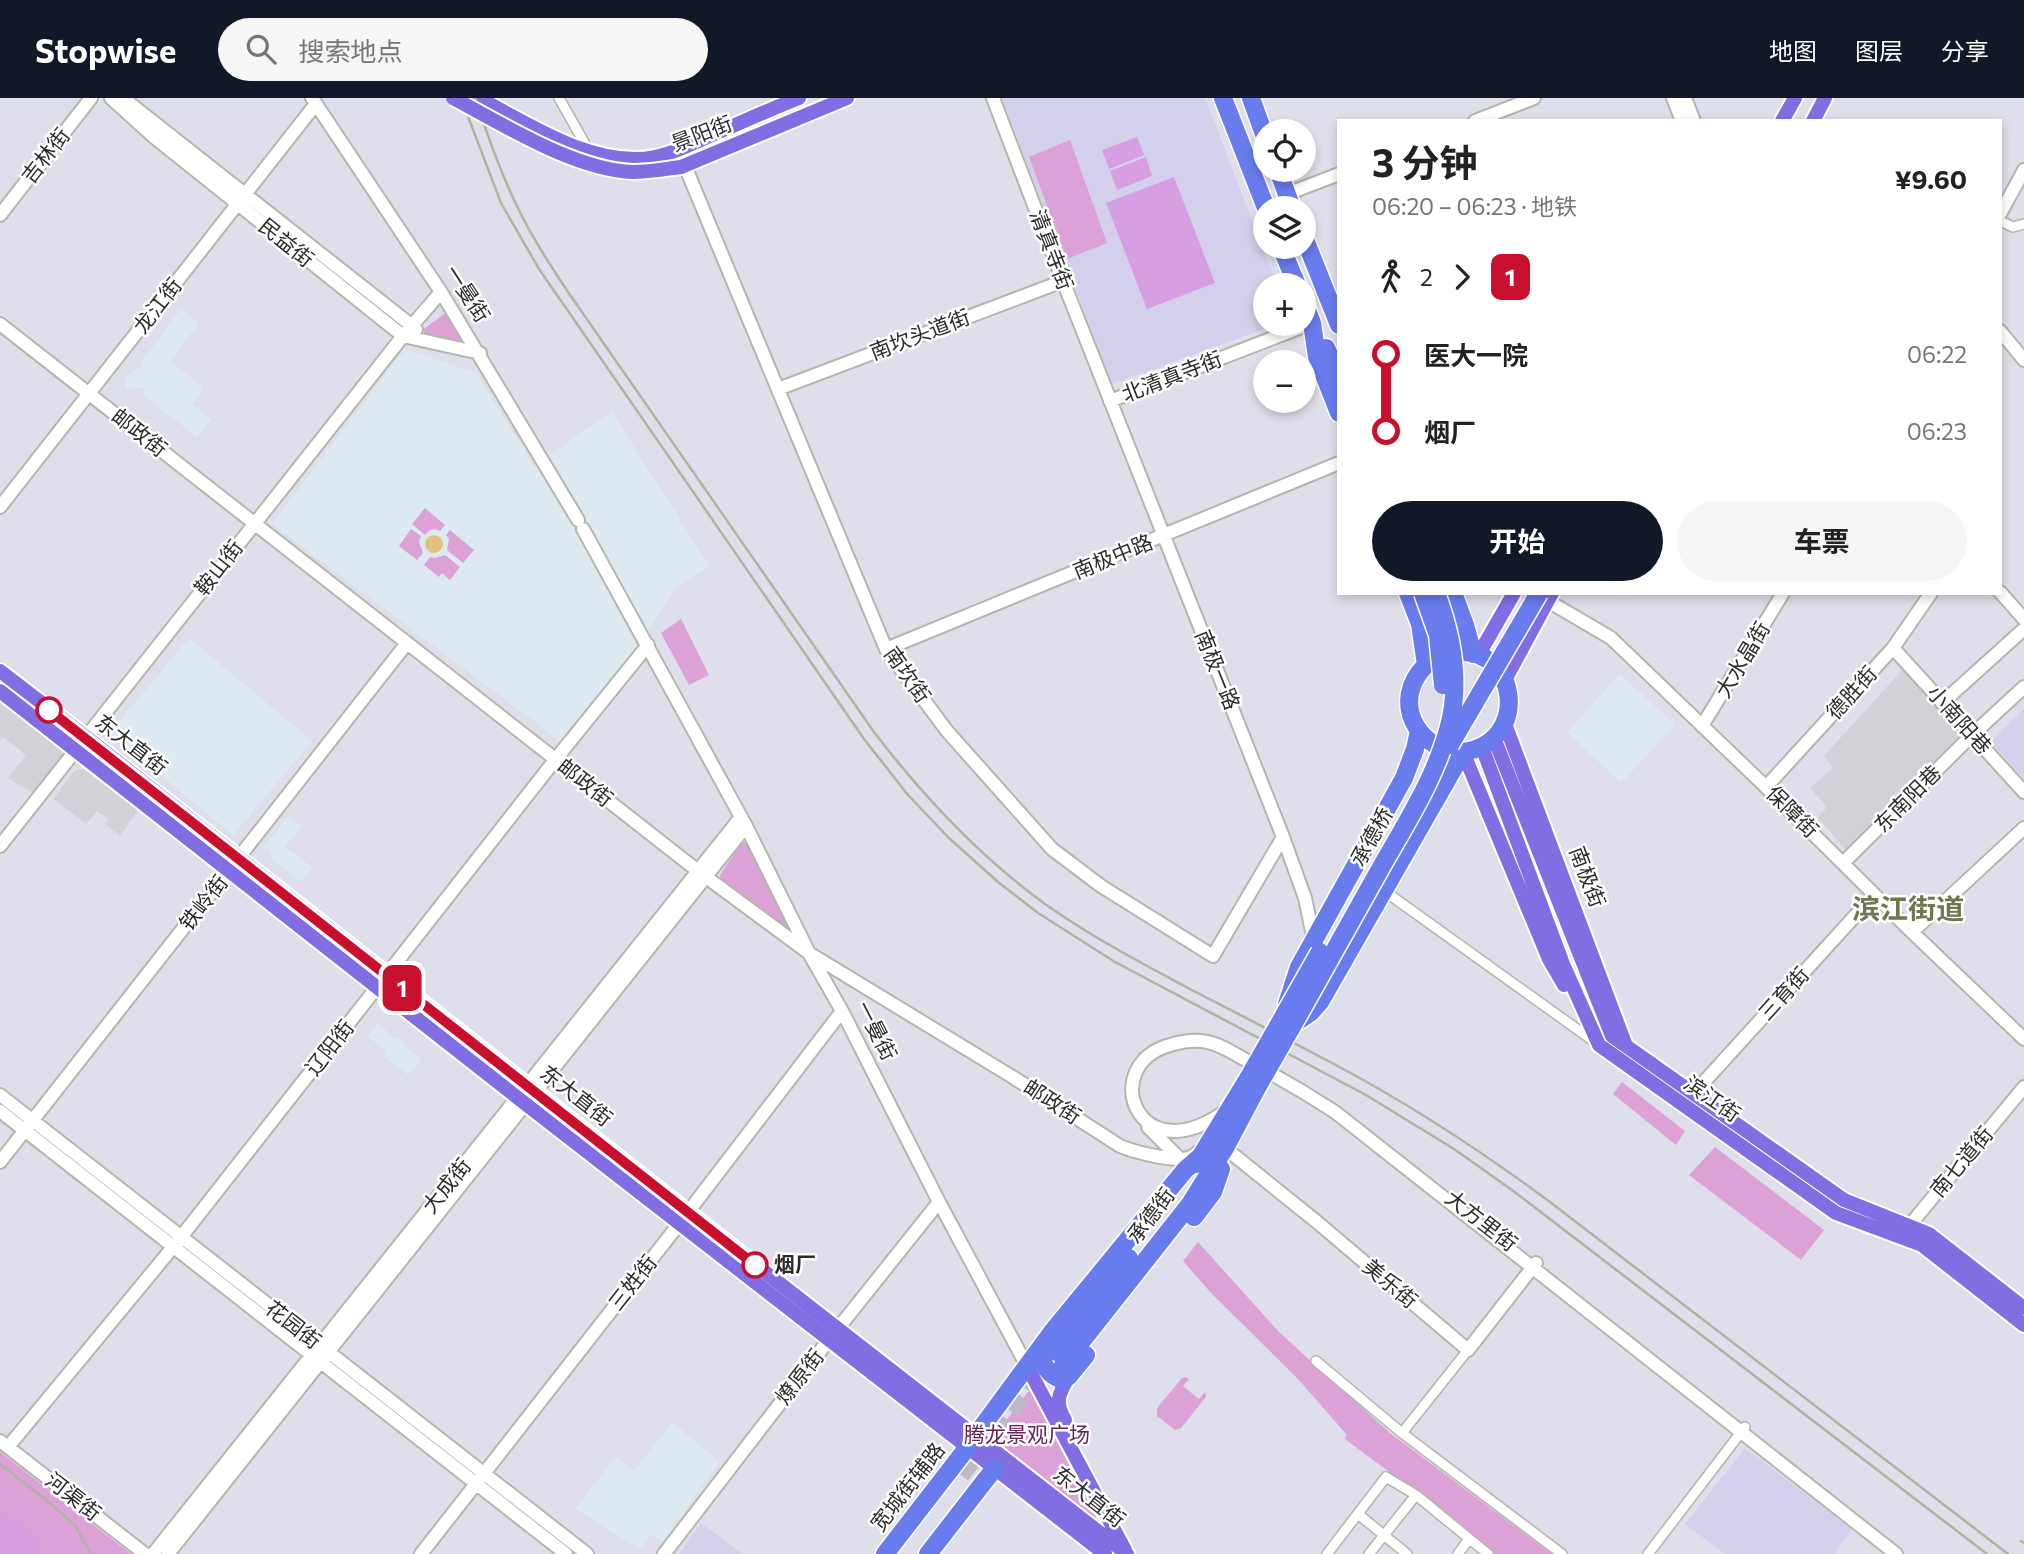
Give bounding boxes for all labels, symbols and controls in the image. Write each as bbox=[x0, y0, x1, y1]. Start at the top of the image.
search box bbox=[218, 18, 708, 81]
text: Stopwise bbox=[35, 29, 176, 70]
icon: search bbox=[242, 30, 280, 68]
text: 搜索地点 bbox=[298, 35, 402, 66]
text: 地图 bbox=[1769, 36, 1817, 65]
text: 图层 bbox=[1855, 36, 1903, 65]
text: 分享 bbox=[1941, 36, 1989, 65]
street label: 景阳街 bbox=[668, 110, 735, 156]
map controls bbox=[1253, 119, 1316, 413]
button: locate bbox=[1253, 119, 1316, 182]
street label: 吉林街 bbox=[16, 123, 74, 188]
text: 3 分钟 bbox=[1372, 138, 1477, 185]
text: ¥9.60 bbox=[1895, 163, 1967, 194]
text: 06:20 – 06:23 · 地铁 bbox=[1372, 192, 1577, 220]
button: layers bbox=[1253, 196, 1316, 259]
street label: 清真寺街 bbox=[1026, 206, 1079, 293]
street label: 民益街 bbox=[255, 212, 319, 271]
icon: walk bbox=[1372, 258, 1410, 296]
icon: forward bbox=[1443, 258, 1481, 296]
street label: 一曼街 bbox=[441, 260, 496, 326]
text: 1 bbox=[1505, 262, 1516, 291]
text: 2 bbox=[1420, 263, 1433, 291]
street label: 龙江街 bbox=[128, 273, 186, 338]
button: + bbox=[1253, 273, 1316, 336]
street label: 南坎头道街 bbox=[866, 303, 973, 364]
text: 医大一院 bbox=[1424, 339, 1528, 370]
text: 06:22 bbox=[1907, 340, 1967, 368]
street label: 北清真寺街 bbox=[1118, 345, 1225, 406]
button: − bbox=[1253, 350, 1316, 413]
street label: 邮政街 bbox=[107, 403, 172, 461]
text: 烟厂 bbox=[1424, 416, 1476, 447]
text: 06:23 bbox=[1907, 417, 1967, 445]
button: 开始 bbox=[1372, 501, 1663, 581]
button: 车票 bbox=[1677, 501, 1967, 581]
street label: 南极中路 bbox=[1069, 528, 1156, 583]
street label: 鞍山街 bbox=[189, 535, 247, 600]
street label: 大水晶街 bbox=[1709, 617, 1774, 702]
street label: 南极一路 bbox=[1191, 626, 1246, 713]
street label: 南坎街 bbox=[880, 641, 937, 707]
street label: 德胜街 bbox=[1821, 660, 1881, 724]
street label: 小南阳巷 bbox=[1923, 679, 1998, 759]
unlabelled marker bbox=[36, 697, 62, 723]
street label: 东大直街 bbox=[91, 708, 173, 780]
street label: 邮政街 bbox=[553, 753, 618, 811]
street label: 东南阳巷 bbox=[1868, 759, 1945, 836]
street label: 保障街 bbox=[1762, 780, 1824, 842]
street label: 承德桥 bbox=[1344, 803, 1397, 870]
street label: 南极街 bbox=[1565, 843, 1611, 910]
street label: 铁岭街 bbox=[174, 870, 232, 935]
district label: 滨江街道 bbox=[1852, 891, 1964, 925]
street label: 三育街 bbox=[1753, 961, 1813, 1025]
line badge: 1 bbox=[379, 965, 425, 1011]
text: 1 bbox=[397, 973, 407, 1002]
street label: 一曼街 bbox=[852, 997, 903, 1064]
street label: 辽阳街 bbox=[300, 1015, 358, 1080]
street label: 东大直街 bbox=[536, 1059, 618, 1131]
street label: 滨江街 bbox=[1680, 1069, 1746, 1126]
street label: 邮政街 bbox=[1020, 1073, 1086, 1128]
street label: 南七道街 bbox=[1924, 1121, 1997, 1201]
street label: 大成街 bbox=[416, 1153, 475, 1217]
street label: 承德街 bbox=[1121, 1182, 1179, 1248]
street label: 大方里街 bbox=[1441, 1184, 1523, 1256]
street label: 三姓街 bbox=[603, 1250, 661, 1315]
place label: 烟厂 bbox=[774, 1251, 816, 1276]
marker: 烟厂 bbox=[742, 1252, 768, 1278]
street label: 美乐街 bbox=[1359, 1253, 1423, 1313]
street label: 花园街 bbox=[261, 1295, 326, 1353]
street label: 燎原街 bbox=[770, 1344, 828, 1409]
park label: 腾龙景观广场 bbox=[964, 1421, 1090, 1446]
street label: 宽城街辅路 bbox=[865, 1437, 949, 1535]
street label: 东大直街 bbox=[1049, 1460, 1131, 1532]
street label: 河渠街 bbox=[41, 1467, 106, 1525]

